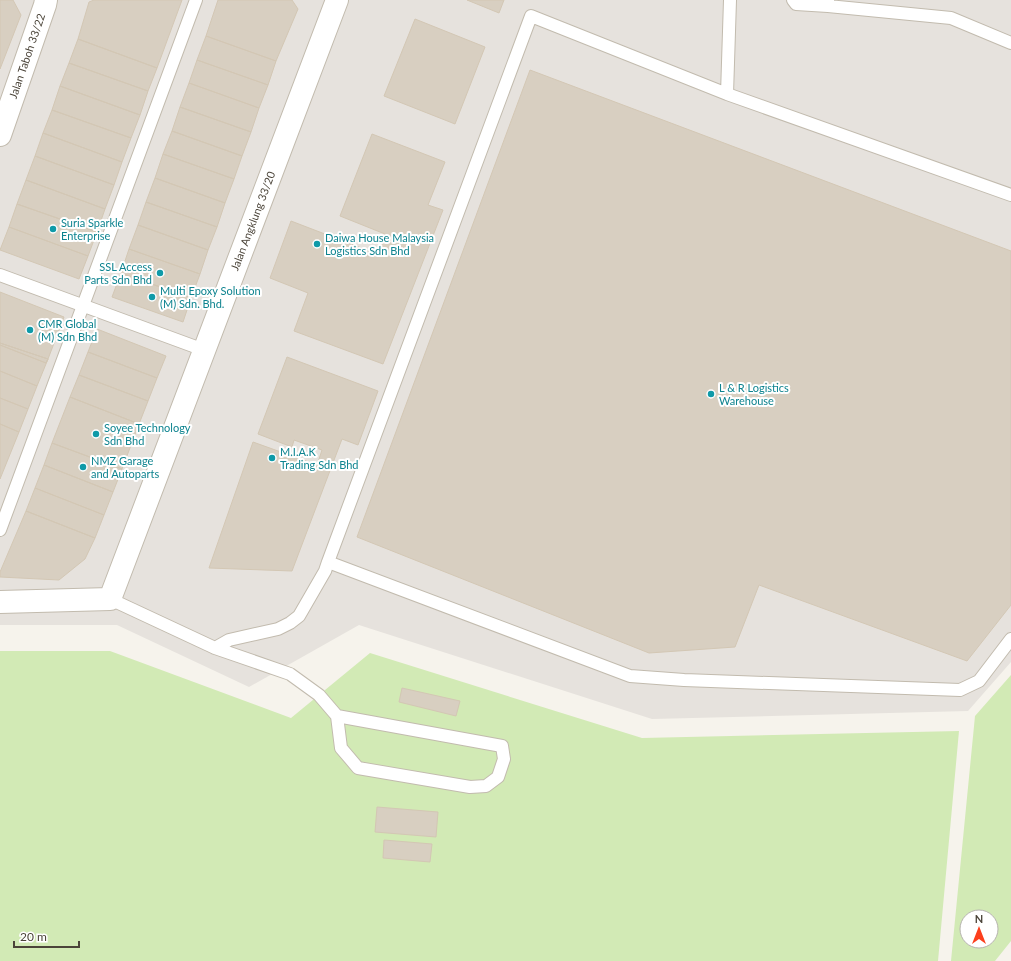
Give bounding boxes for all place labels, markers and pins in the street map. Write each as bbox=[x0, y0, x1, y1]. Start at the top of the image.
place label: Suria Sparkle Enterprise bbox=[61, 216, 124, 242]
marker: Suria Sparkle Enterprise bbox=[48, 224, 58, 234]
place label: Daiwa House Malaysia Logistics Sdn Bhd bbox=[325, 231, 434, 257]
marker: Daiwa House Malaysia Logistics Sdn Bhd bbox=[312, 239, 322, 249]
place label: SSL Access Parts Sdn Bhd bbox=[84, 260, 152, 286]
marker: SSL Access Parts Sdn Bhd bbox=[155, 268, 165, 278]
place label: Multi Epoxy Solution (M) Sdn. Bhd. bbox=[160, 284, 261, 310]
marker: Multi Epoxy Solution (M) Sdn. Bhd. bbox=[147, 292, 157, 302]
place label: CMR Global (M) Sdn Bhd bbox=[38, 317, 97, 343]
marker: CMR Global (M) Sdn Bhd bbox=[25, 325, 35, 335]
place label: L & R Logistics Warehouse bbox=[719, 381, 789, 407]
marker: L & R Logistics Warehouse bbox=[706, 389, 716, 399]
place label: Soyee Technology Sdn Bhd bbox=[104, 421, 191, 447]
marker: Soyee Technology Sdn Bhd bbox=[91, 429, 101, 439]
place label: M.I.A.K Trading Sdn Bhd bbox=[280, 445, 359, 471]
marker: M.I.A.K Trading Sdn Bhd bbox=[267, 453, 277, 463]
place label: NMZ Garage and Autoparts bbox=[91, 454, 159, 480]
marker: NMZ Garage and Autoparts bbox=[78, 462, 88, 472]

